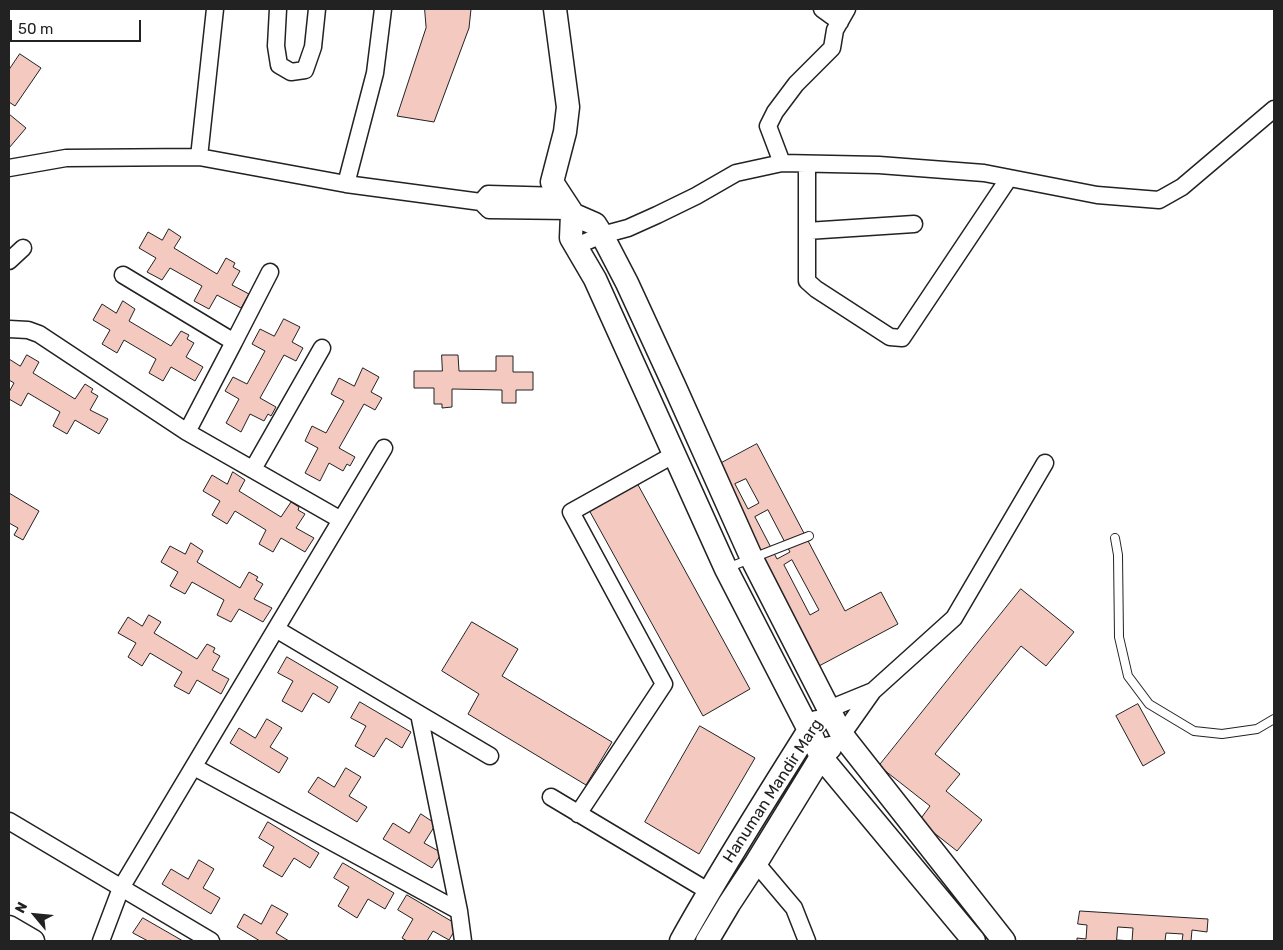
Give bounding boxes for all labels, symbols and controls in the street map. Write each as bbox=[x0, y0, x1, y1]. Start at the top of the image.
scale bar bbox=[12, 10, 144, 42]
text: 50 m bbox=[18, 20, 53, 38]
street label: Hanuman Mandir Marg bbox=[719, 715, 827, 867]
north arrow bbox=[10, 890, 60, 940]
text: N bbox=[11, 899, 31, 916]

